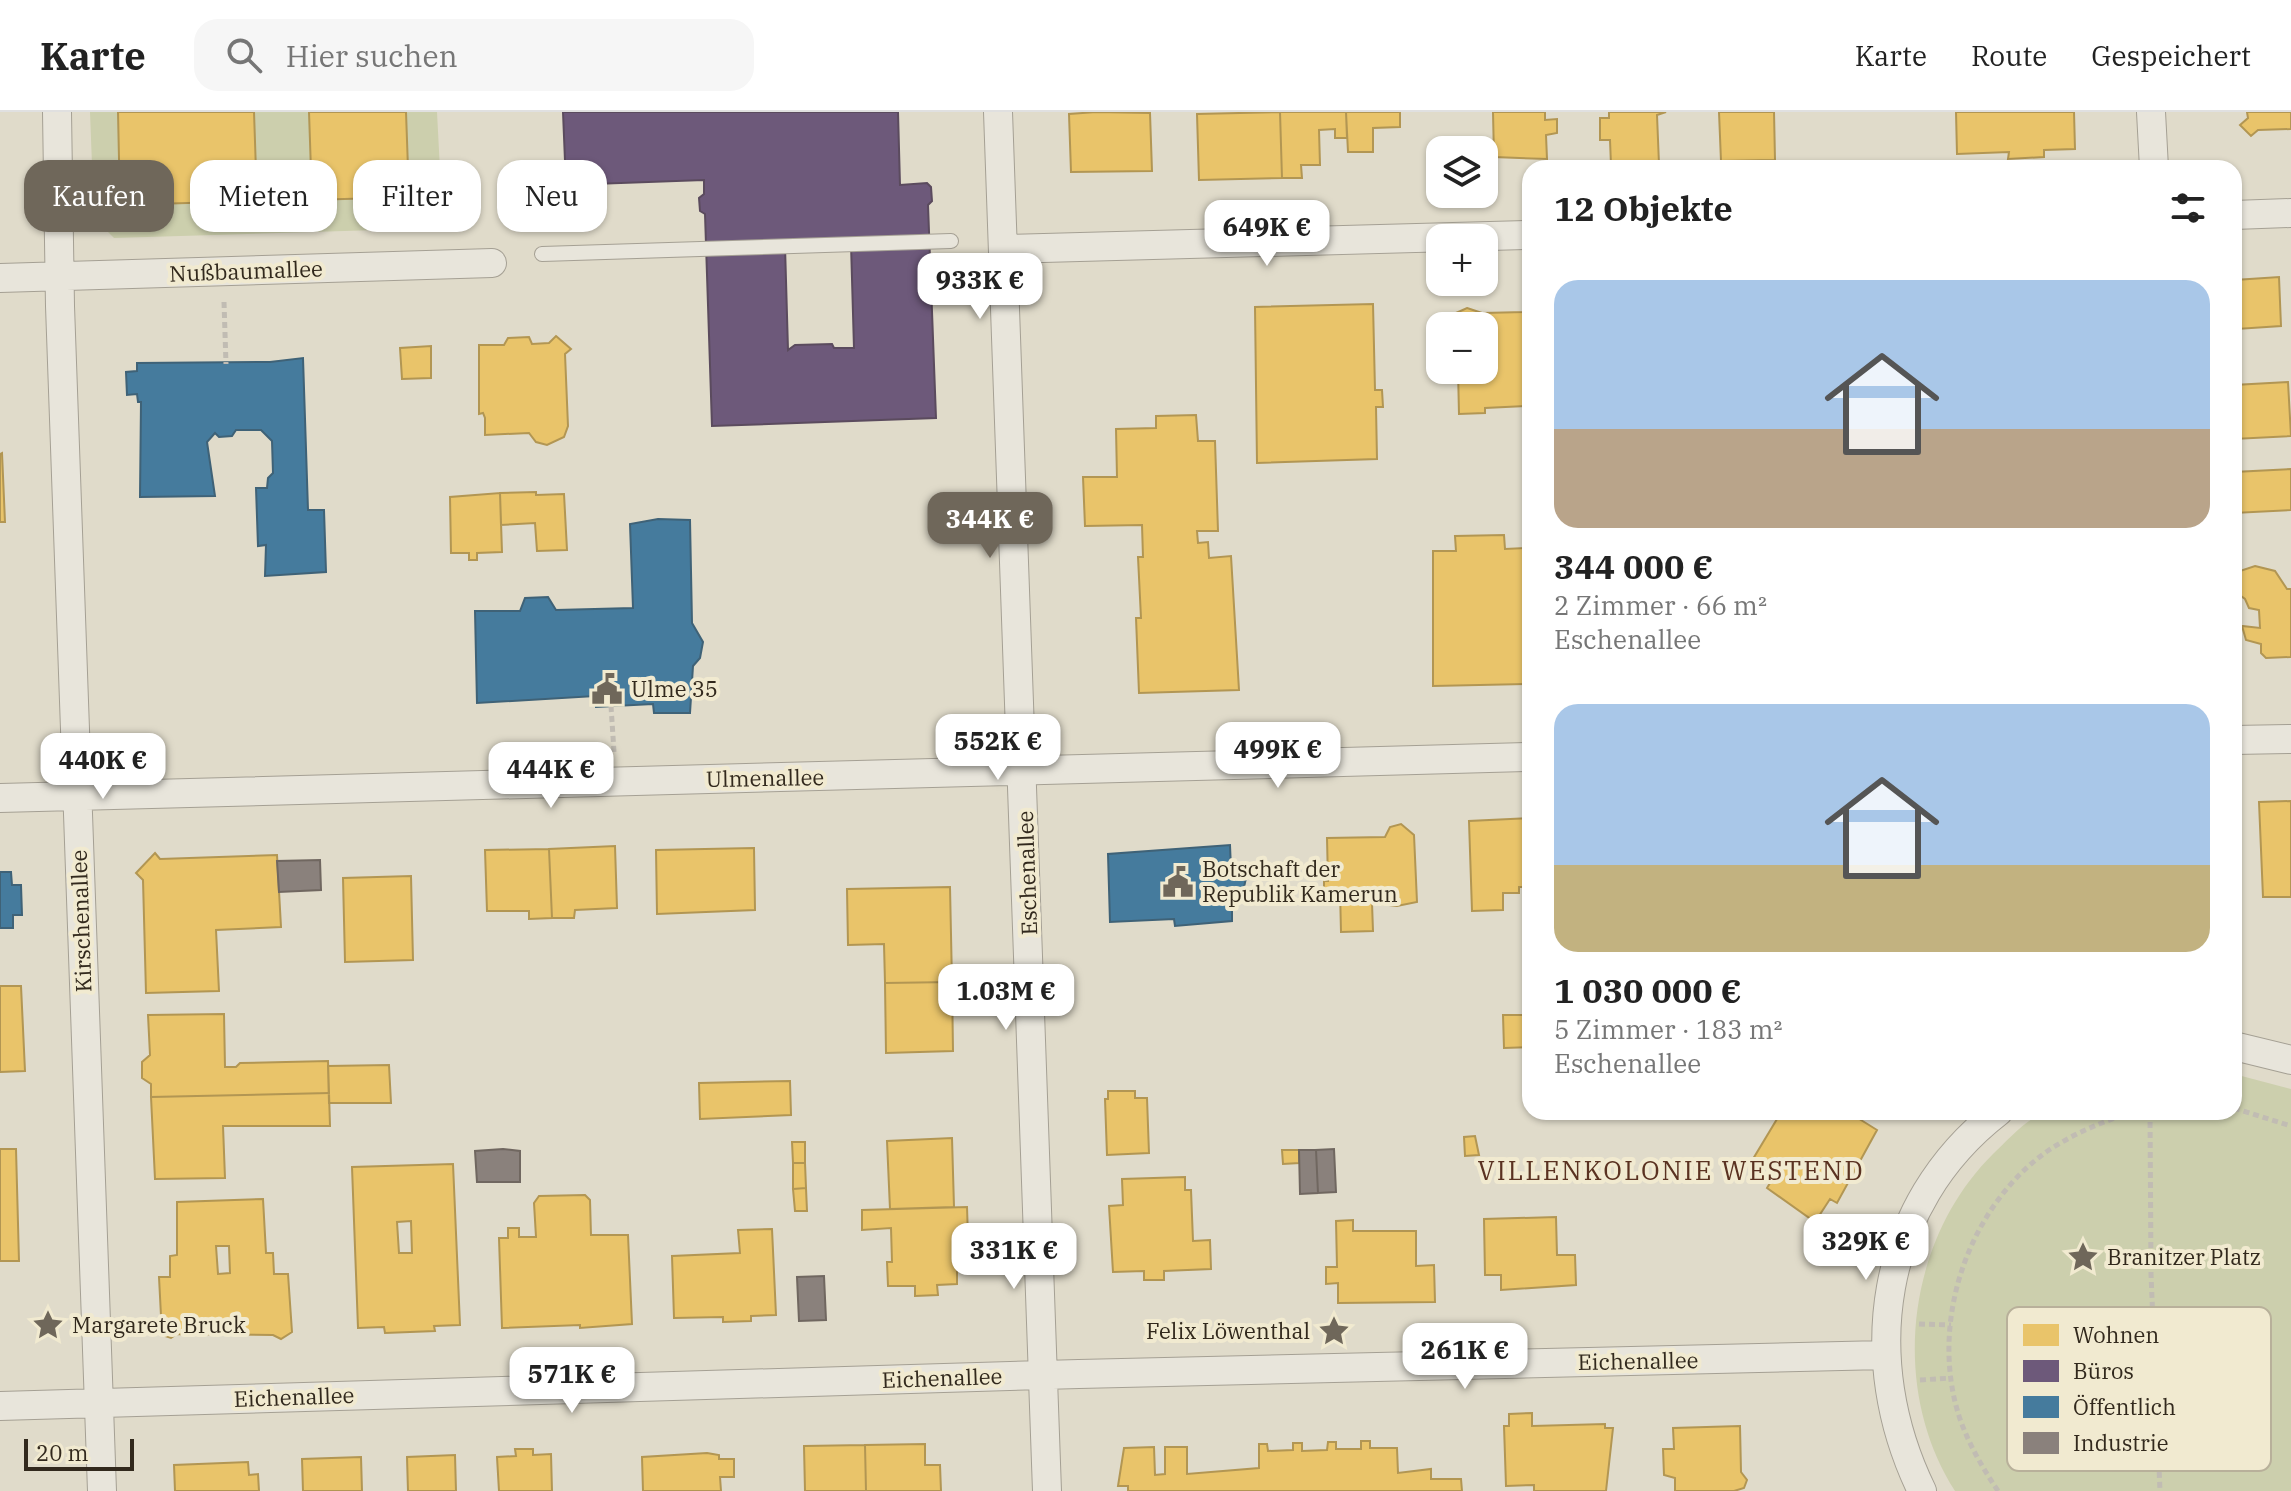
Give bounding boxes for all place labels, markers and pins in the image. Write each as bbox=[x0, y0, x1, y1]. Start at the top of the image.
pin: 649K € bbox=[1202, 200, 1332, 268]
pin: 933K € bbox=[915, 253, 1045, 321]
pin: 344K € bbox=[925, 492, 1055, 560]
public building icon: Ulme 35 bbox=[590, 672, 624, 706]
place label: Ulme 35 bbox=[631, 674, 718, 703]
pin: 552K € bbox=[933, 714, 1063, 782]
pin: 499K € bbox=[1213, 722, 1343, 790]
pin: 440K € bbox=[38, 733, 168, 801]
pin: 444K € bbox=[486, 742, 616, 810]
place label: Botschaft der Republik Kamerun bbox=[1202, 854, 1398, 908]
public building icon: Botschaft der Republik Kamerun bbox=[1161, 865, 1195, 899]
pin: 1.03M € bbox=[932, 964, 1080, 1032]
pin: 329K € bbox=[1801, 1214, 1931, 1282]
pin: 331K € bbox=[949, 1223, 1079, 1291]
place icon: Branitzer Platz bbox=[2066, 1240, 2100, 1274]
place label: Branitzer Platz bbox=[2107, 1242, 2261, 1271]
place icon: Margarete Bruck bbox=[31, 1308, 65, 1342]
place label: Margarete Bruck bbox=[72, 1310, 246, 1339]
place icon: Felix Löwenthal bbox=[1317, 1314, 1351, 1348]
place label: Felix Löwenthal bbox=[1146, 1316, 1310, 1345]
pin: 261K € bbox=[1400, 1323, 1530, 1391]
pin: 571K € bbox=[507, 1347, 637, 1415]

